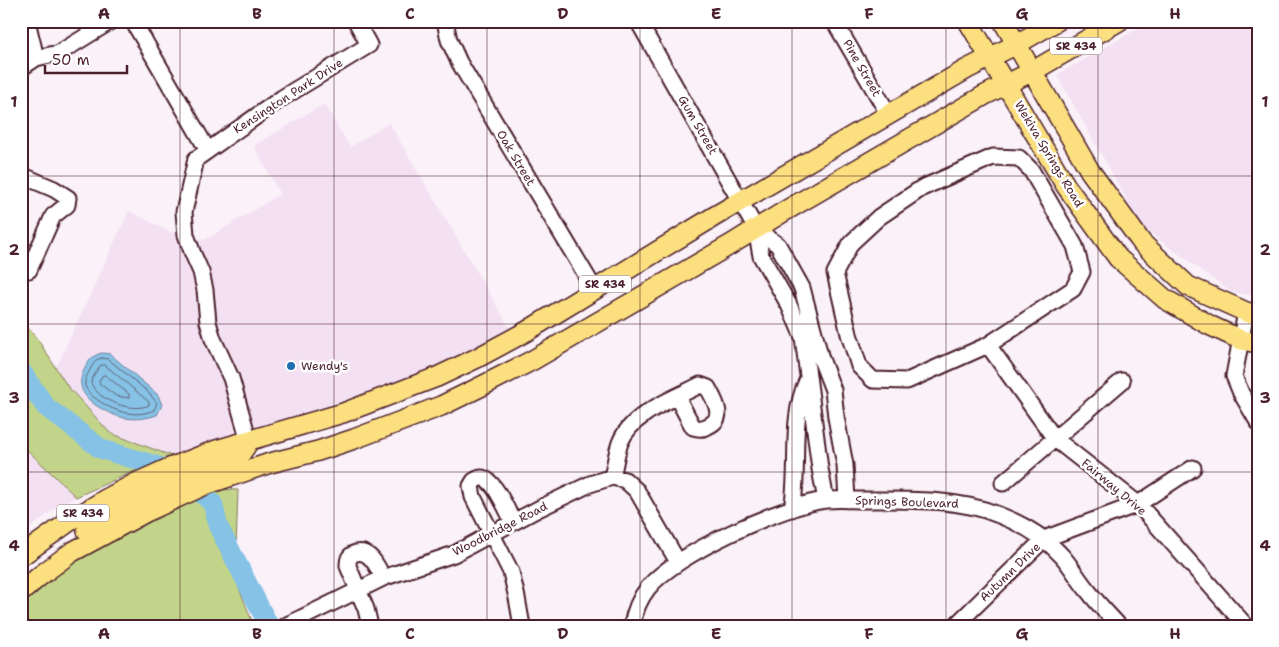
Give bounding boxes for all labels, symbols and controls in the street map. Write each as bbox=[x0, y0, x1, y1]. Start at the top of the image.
text: A bbox=[98, 3, 110, 24]
text: B bbox=[252, 3, 262, 24]
text: C bbox=[405, 3, 415, 24]
text: D bbox=[557, 3, 569, 24]
text: E bbox=[711, 3, 721, 24]
text: F bbox=[864, 3, 874, 24]
text: G bbox=[1016, 3, 1029, 24]
text: H bbox=[1169, 3, 1181, 24]
street label: Pine Street bbox=[839, 36, 885, 100]
road number: SR 434 bbox=[1050, 37, 1102, 54]
scale bar bbox=[45, 42, 128, 74]
text: 50 m bbox=[52, 50, 90, 70]
street label: Kensington Park Drive bbox=[230, 54, 346, 137]
text: 1 bbox=[10, 91, 18, 112]
text: 1 bbox=[1261, 91, 1269, 112]
street label: Gum Street bbox=[675, 93, 721, 157]
street label: Wekiva Springs Road bbox=[1011, 98, 1087, 211]
street label: Oak Street bbox=[493, 127, 539, 189]
text: 2 bbox=[8, 239, 20, 260]
text: 2 bbox=[1259, 239, 1271, 260]
road number: SR 434 bbox=[579, 276, 631, 292]
place label: Wendy's bbox=[301, 358, 348, 374]
marker: Wendy's bbox=[285, 360, 297, 372]
text: 3 bbox=[8, 387, 20, 408]
text: 3 bbox=[1259, 387, 1271, 408]
street label: Fairway Drive bbox=[1078, 455, 1150, 519]
street label: Springs Boulevard bbox=[855, 492, 960, 512]
street label: Woodbridge Road bbox=[450, 498, 551, 560]
road number: SR 434 bbox=[57, 504, 109, 522]
text: 4 bbox=[8, 535, 20, 556]
text: 4 bbox=[1259, 535, 1271, 556]
street label: Autumn Drive bbox=[976, 539, 1044, 605]
text: A bbox=[98, 623, 110, 644]
text: B bbox=[252, 623, 262, 644]
text: C bbox=[405, 623, 415, 644]
text: D bbox=[557, 623, 569, 644]
text: E bbox=[711, 623, 721, 644]
text: F bbox=[864, 623, 874, 644]
text: G bbox=[1016, 623, 1029, 644]
text: H bbox=[1169, 623, 1181, 644]

